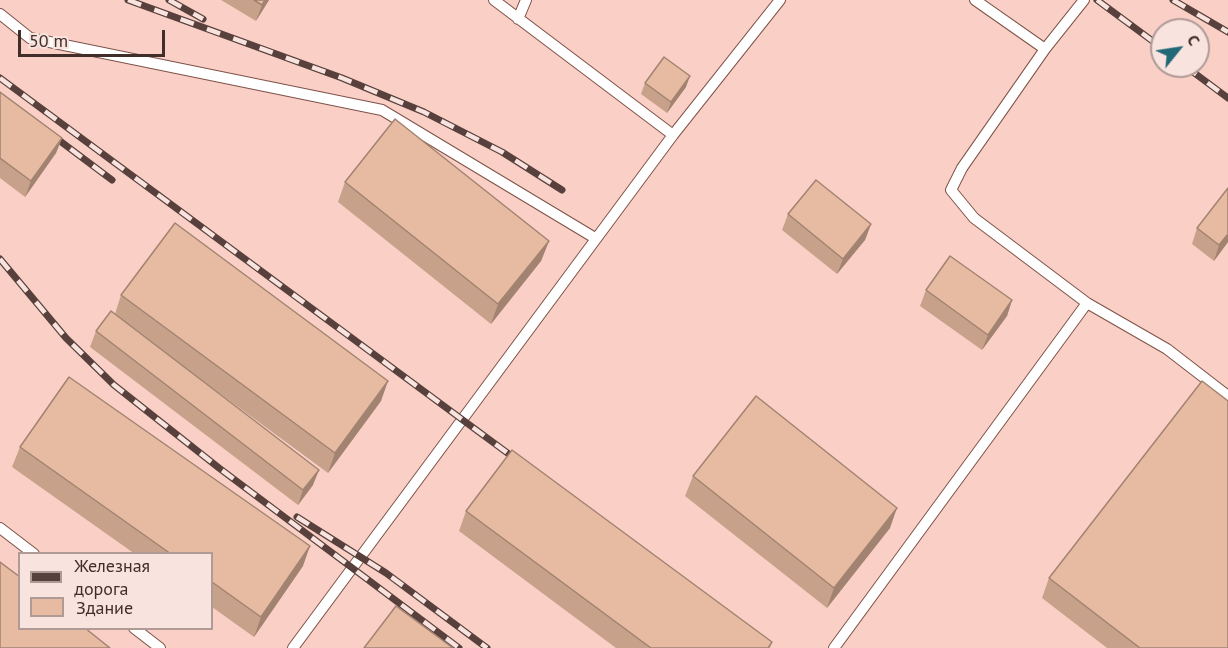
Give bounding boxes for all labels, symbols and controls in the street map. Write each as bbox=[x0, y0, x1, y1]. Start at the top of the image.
scale bar bbox=[21, 18, 168, 56]
north arrow bbox=[1150, 18, 1210, 78]
text: 50 m bbox=[29, 29, 68, 52]
text: С bbox=[1183, 31, 1205, 49]
legend bbox=[18, 552, 213, 630]
text: Железная дорога bbox=[74, 554, 150, 600]
text: Здание bbox=[76, 596, 133, 619]

